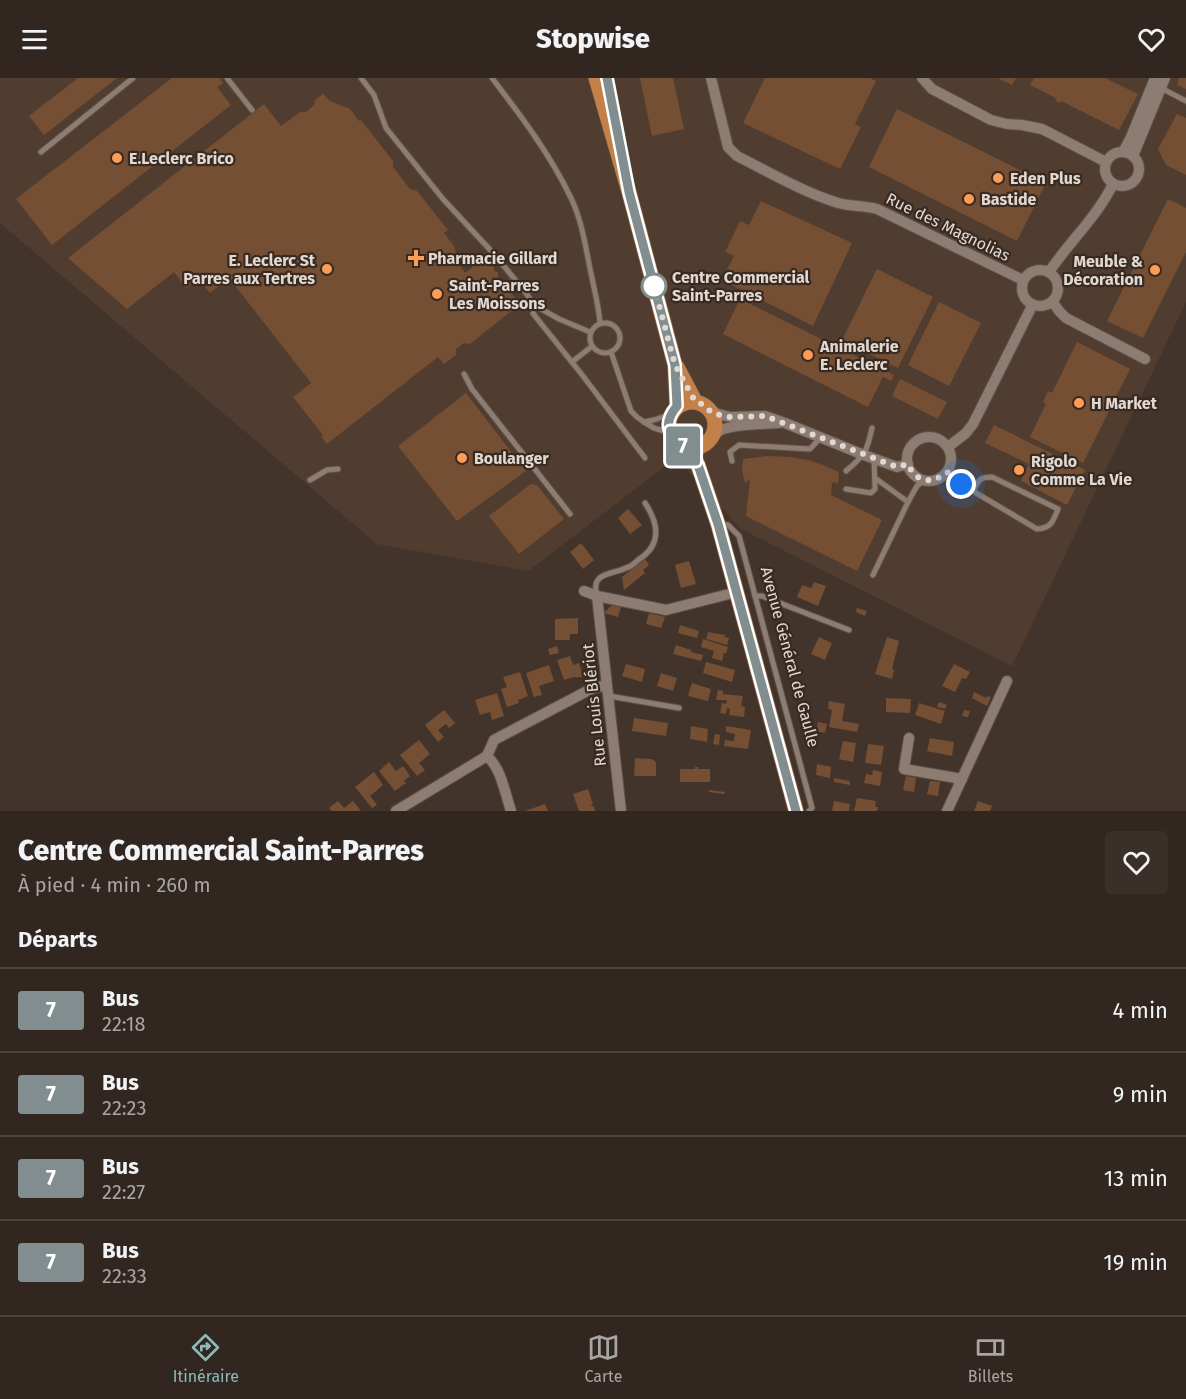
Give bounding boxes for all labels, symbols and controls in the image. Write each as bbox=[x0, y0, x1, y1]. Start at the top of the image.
icon: menu bbox=[18, 23, 51, 56]
text: Stopwise bbox=[536, 23, 650, 55]
icon: heart bbox=[1135, 23, 1168, 56]
place label: E.Leclerc Brico bbox=[129, 149, 234, 168]
marker: E.Leclerc Brico bbox=[110, 151, 124, 165]
place label: Eden Plus bbox=[1010, 169, 1081, 188]
marker: Eden Plus bbox=[991, 171, 1005, 185]
street label: Rue des Magnolias bbox=[883, 189, 1013, 265]
place label: Bastide bbox=[981, 190, 1036, 209]
marker: Bastide bbox=[962, 192, 976, 206]
place label: Pharmacie Gillard bbox=[428, 249, 557, 268]
place label: E. Leclerc St Parres aux Tertres bbox=[183, 251, 316, 288]
marker: Pharmacie Gillard bbox=[409, 251, 423, 265]
place label: Meuble & Décoration bbox=[1063, 252, 1143, 289]
marker: E. Leclerc St Parres aux Tertres bbox=[320, 262, 334, 276]
marker: Meuble & Décoration bbox=[1148, 263, 1162, 277]
place label: Centre Commercial Saint-Parres bbox=[672, 268, 809, 305]
marker: Centre Commercial Saint-Parres bbox=[641, 273, 667, 299]
place label: Saint-Parres Les Moissons bbox=[449, 276, 546, 313]
marker: Saint-Parres Les Moissons bbox=[430, 287, 444, 301]
place label: Animalerie E. Leclerc bbox=[819, 337, 899, 374]
marker: Animalerie E. Leclerc bbox=[801, 348, 815, 362]
place label: H Market bbox=[1091, 394, 1158, 413]
marker: H Market bbox=[1072, 396, 1086, 410]
line badge: 7 bbox=[664, 426, 702, 466]
text: 7 bbox=[678, 433, 688, 459]
place label: Boulanger bbox=[474, 449, 549, 468]
marker: Boulanger bbox=[455, 451, 469, 465]
place label: Rigolo Comme La Vie bbox=[1031, 452, 1132, 489]
marker: Rigolo Comme La Vie bbox=[1012, 463, 1026, 477]
your location bbox=[946, 469, 976, 499]
street label: Avenue Général de Gaulle bbox=[757, 565, 823, 749]
street label: Rue Louis Blériot bbox=[578, 642, 610, 767]
button: heart bbox=[1105, 831, 1168, 894]
text: Centre Commercial Saint-Parres bbox=[18, 834, 424, 867]
text: À pied · 4 min · 260 m bbox=[18, 873, 211, 897]
text: Départs bbox=[18, 926, 97, 953]
text: Bus bbox=[102, 985, 139, 1012]
text: 7 bbox=[46, 997, 56, 1023]
text: 4 min bbox=[1113, 997, 1168, 1024]
text: 22:18 bbox=[102, 1012, 145, 1036]
text: Bus bbox=[102, 1069, 139, 1096]
text: 7 bbox=[46, 1081, 56, 1107]
text: 9 min bbox=[1113, 1081, 1168, 1108]
text: 22:23 bbox=[102, 1096, 146, 1120]
text: Bus bbox=[102, 1153, 139, 1180]
text: 7 bbox=[46, 1165, 56, 1191]
text: 13 min bbox=[1104, 1165, 1168, 1192]
text: 22:27 bbox=[102, 1180, 145, 1204]
text: Bus bbox=[102, 1237, 139, 1264]
text: 7 bbox=[46, 1249, 56, 1275]
text: 19 min bbox=[1103, 1249, 1168, 1276]
text: 22:33 bbox=[102, 1264, 147, 1288]
tab: Itinéraire bbox=[173, 1331, 239, 1386]
tab: Carte bbox=[584, 1331, 622, 1386]
tab: Billets bbox=[968, 1331, 1013, 1386]

